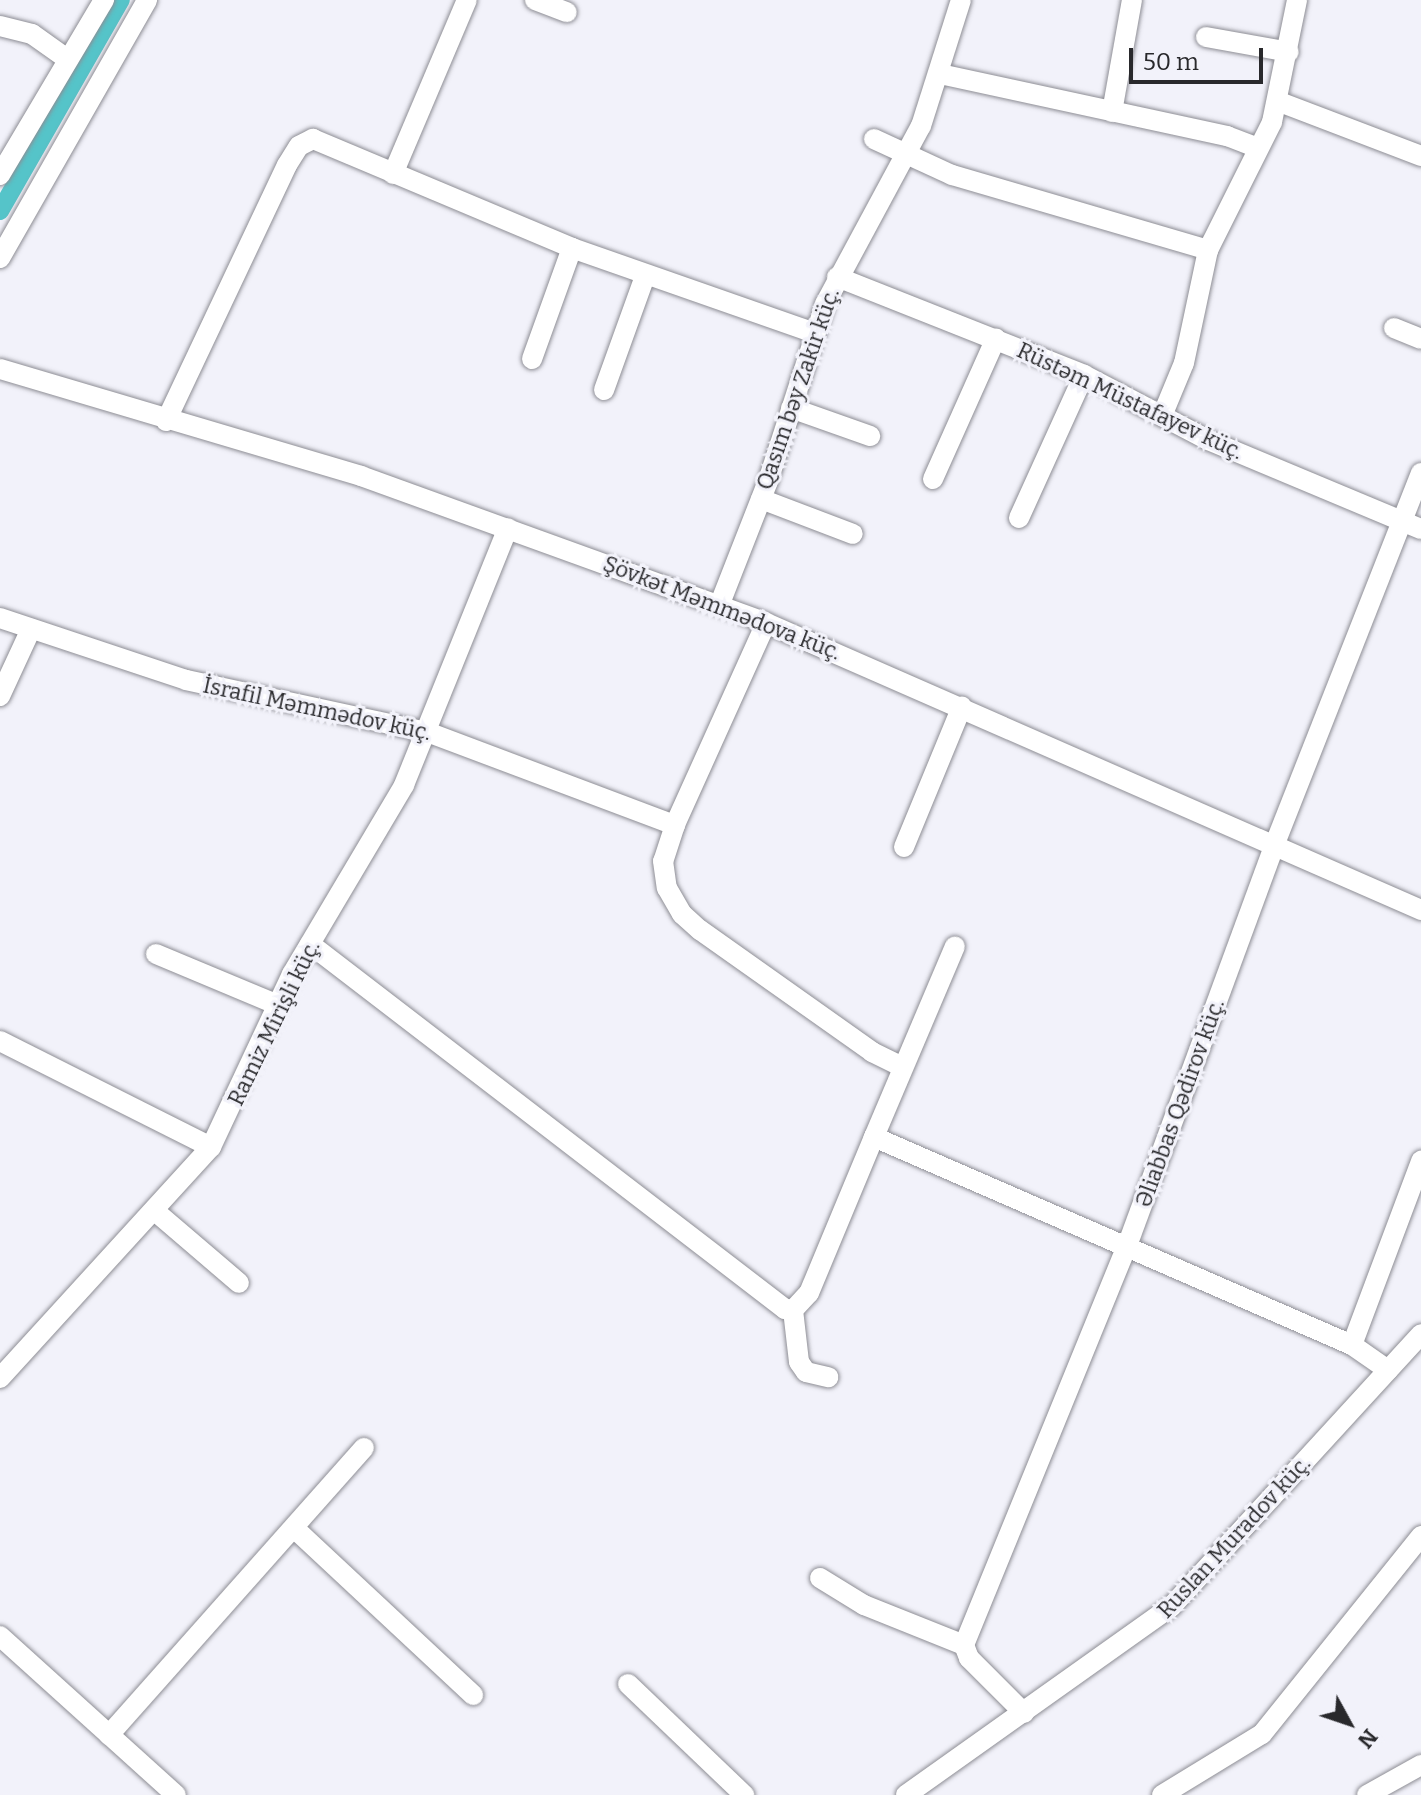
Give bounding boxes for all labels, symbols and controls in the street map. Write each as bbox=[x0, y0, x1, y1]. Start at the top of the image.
scale bar bbox=[1133, 32, 1267, 82]
text: 50 m bbox=[1143, 48, 1199, 76]
street label: Qasım bəy Zakir küç. bbox=[751, 285, 845, 493]
street label: Rüstəm Müstafayev küç. bbox=[1013, 337, 1247, 465]
street label: Şövkət Məmmədova küç. bbox=[599, 550, 845, 666]
street label: İsrafil Məmmədov küç. bbox=[201, 672, 433, 746]
street label: Ramiz Mirişli küç. bbox=[223, 936, 325, 1110]
street label: Əliabbas Qədirov küç. bbox=[1130, 995, 1230, 1211]
street label: Ruslan Muradov küç. bbox=[1152, 1450, 1316, 1624]
north arrow bbox=[1309, 1683, 1389, 1763]
text: N bbox=[1352, 1724, 1384, 1754]

